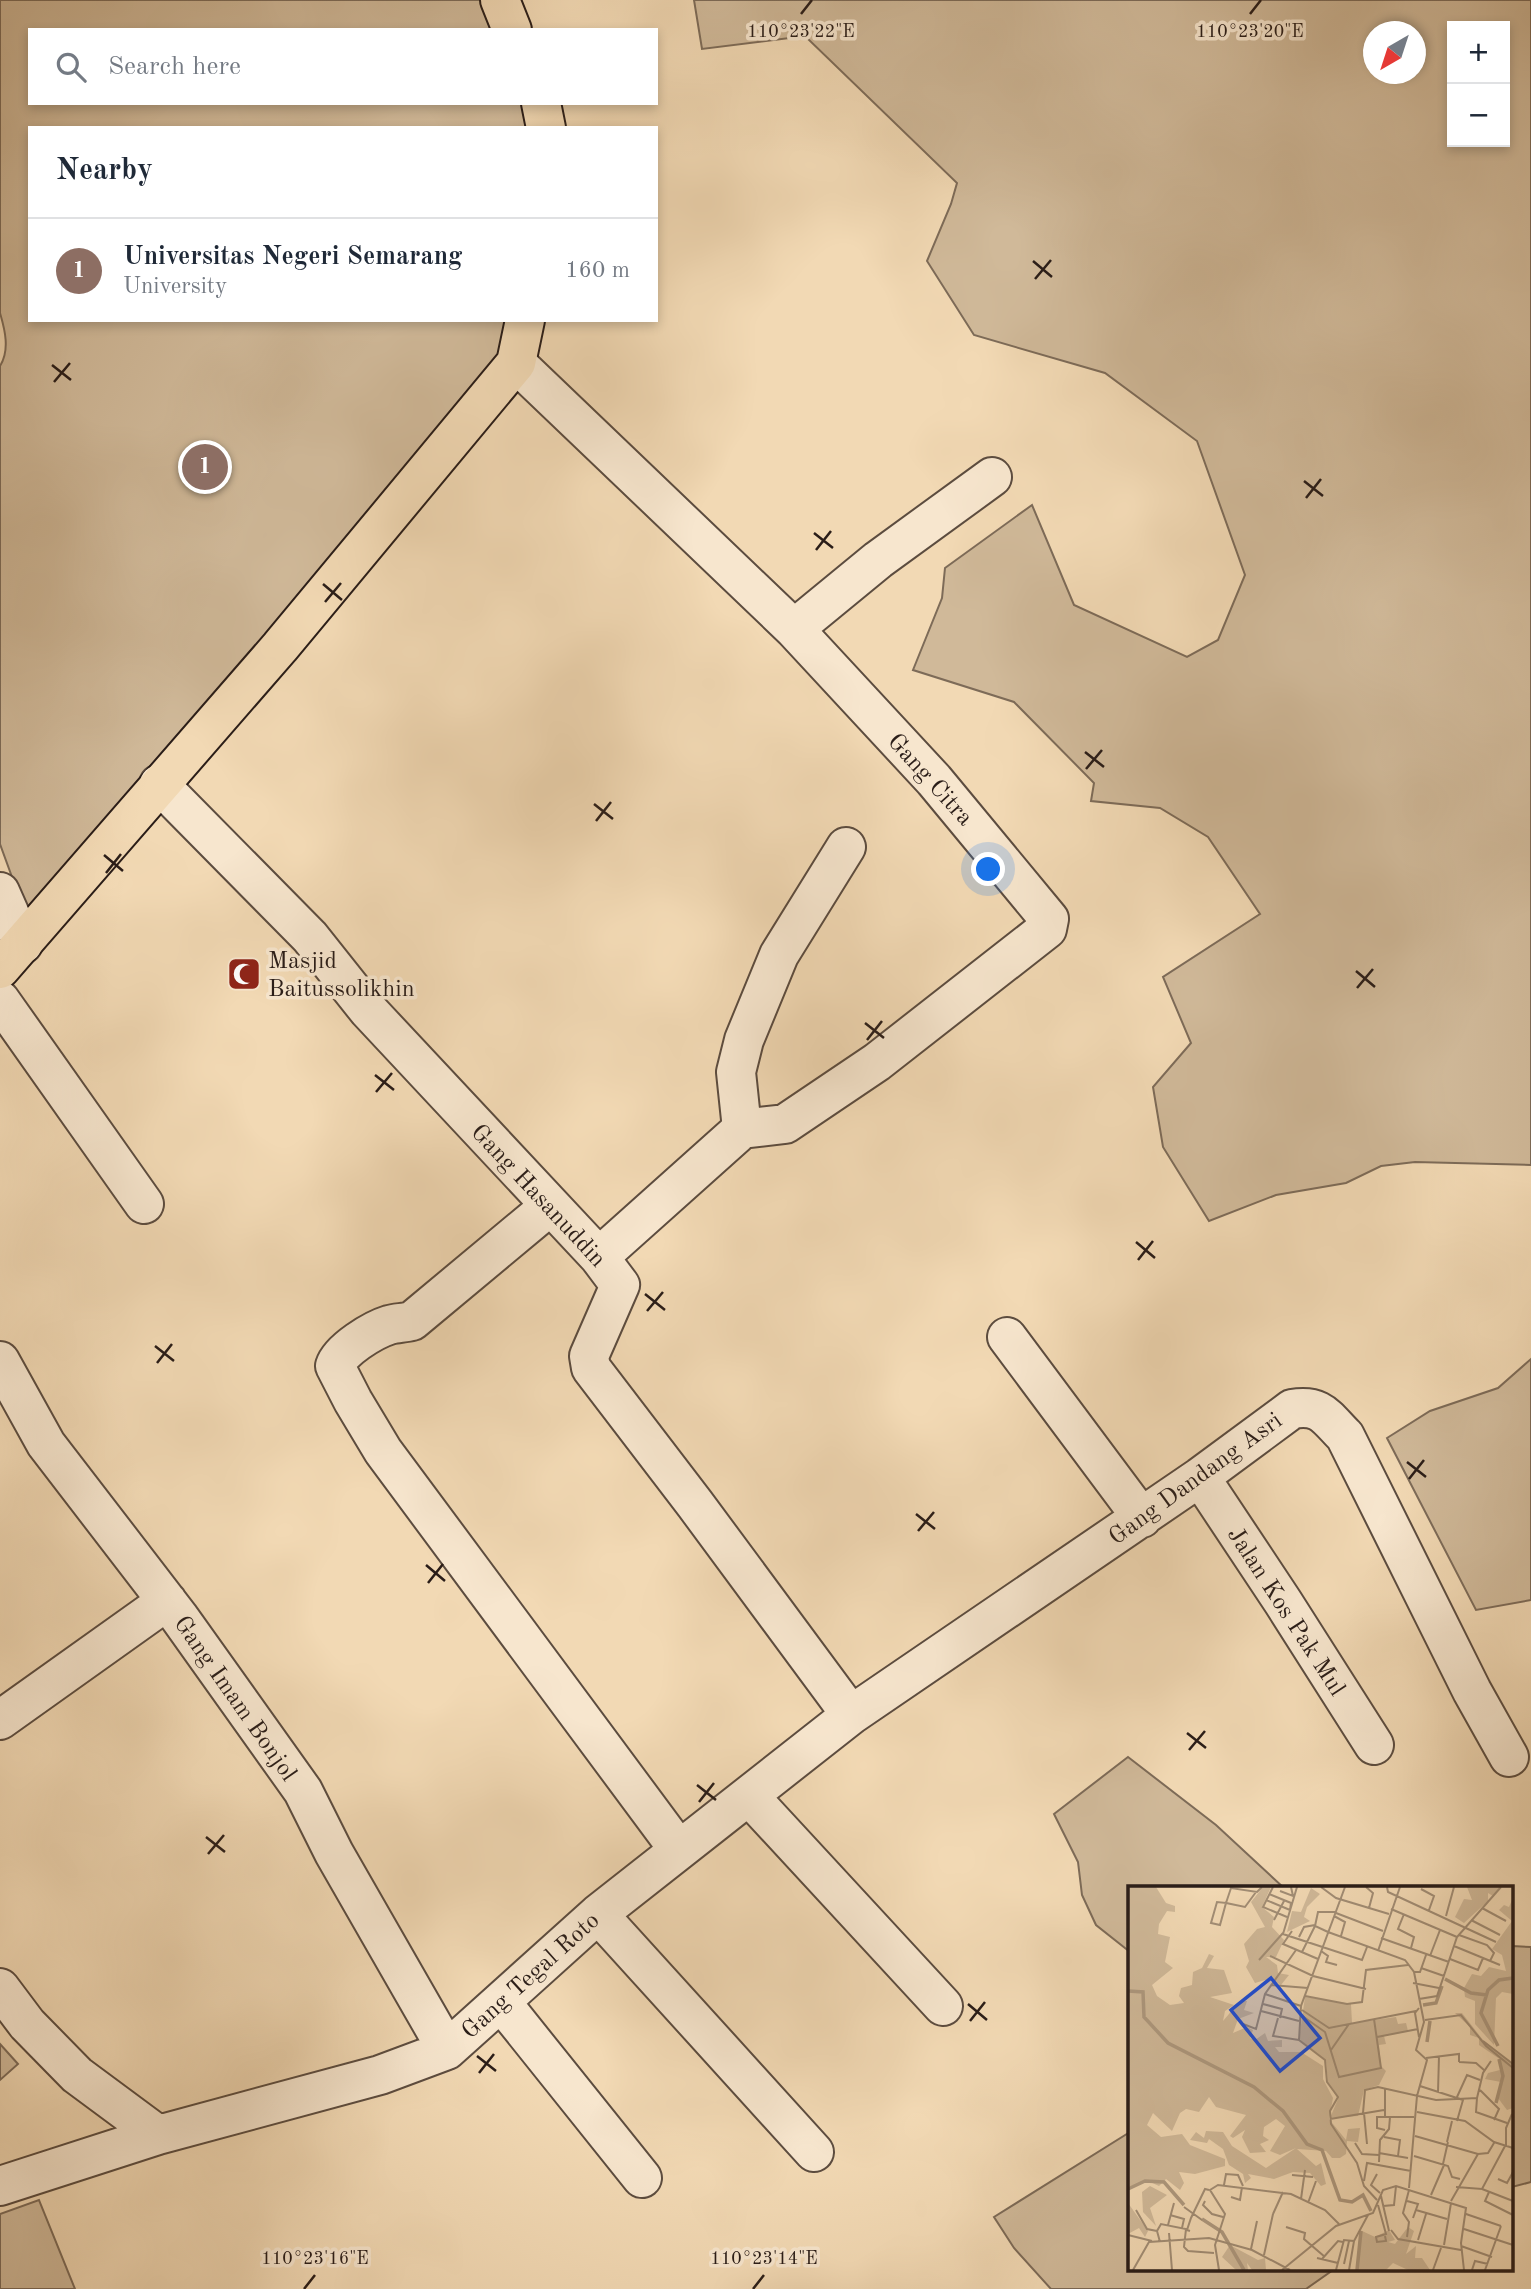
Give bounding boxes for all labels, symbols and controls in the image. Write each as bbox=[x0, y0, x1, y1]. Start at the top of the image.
north arrow bbox=[1363, 21, 1426, 84]
map controls bbox=[1447, 21, 1510, 147]
button: + bbox=[1447, 21, 1510, 84]
text: 110°23'22"E bbox=[747, 23, 855, 41]
text: 110°23'20"E bbox=[1196, 23, 1304, 41]
search box bbox=[28, 28, 658, 105]
icon: search bbox=[52, 48, 90, 86]
text: Search here bbox=[108, 54, 241, 80]
button: − bbox=[1447, 84, 1510, 147]
text: Nearby bbox=[56, 156, 153, 186]
text: Universitas Negeri Semarang bbox=[123, 244, 463, 270]
text: 1 bbox=[72, 259, 86, 282]
text: 160 m bbox=[565, 259, 630, 282]
text: University bbox=[123, 275, 227, 298]
pin: 1 bbox=[182, 441, 228, 493]
street label: Gang Citra bbox=[882, 730, 977, 831]
your location bbox=[971, 852, 1005, 886]
place label: Masjid Baitussolikhin bbox=[268, 950, 415, 1002]
mosque icon: Masjid Baitussolikhin bbox=[225, 955, 263, 993]
street label: Gang Hasanuddin bbox=[466, 1120, 609, 1272]
street label: Gang Dandang Asri bbox=[1105, 1409, 1287, 1550]
street label: Jalan Kos Pak Mul bbox=[1222, 1523, 1349, 1701]
street label: Gang Imam Bonjol bbox=[168, 1612, 300, 1786]
inset map bbox=[1128, 1886, 1514, 2272]
street label: Gang Tegal Roto bbox=[458, 1909, 605, 2044]
text: 110°23'16"E bbox=[261, 2250, 369, 2268]
text: 110°23'14"E bbox=[710, 2250, 818, 2268]

